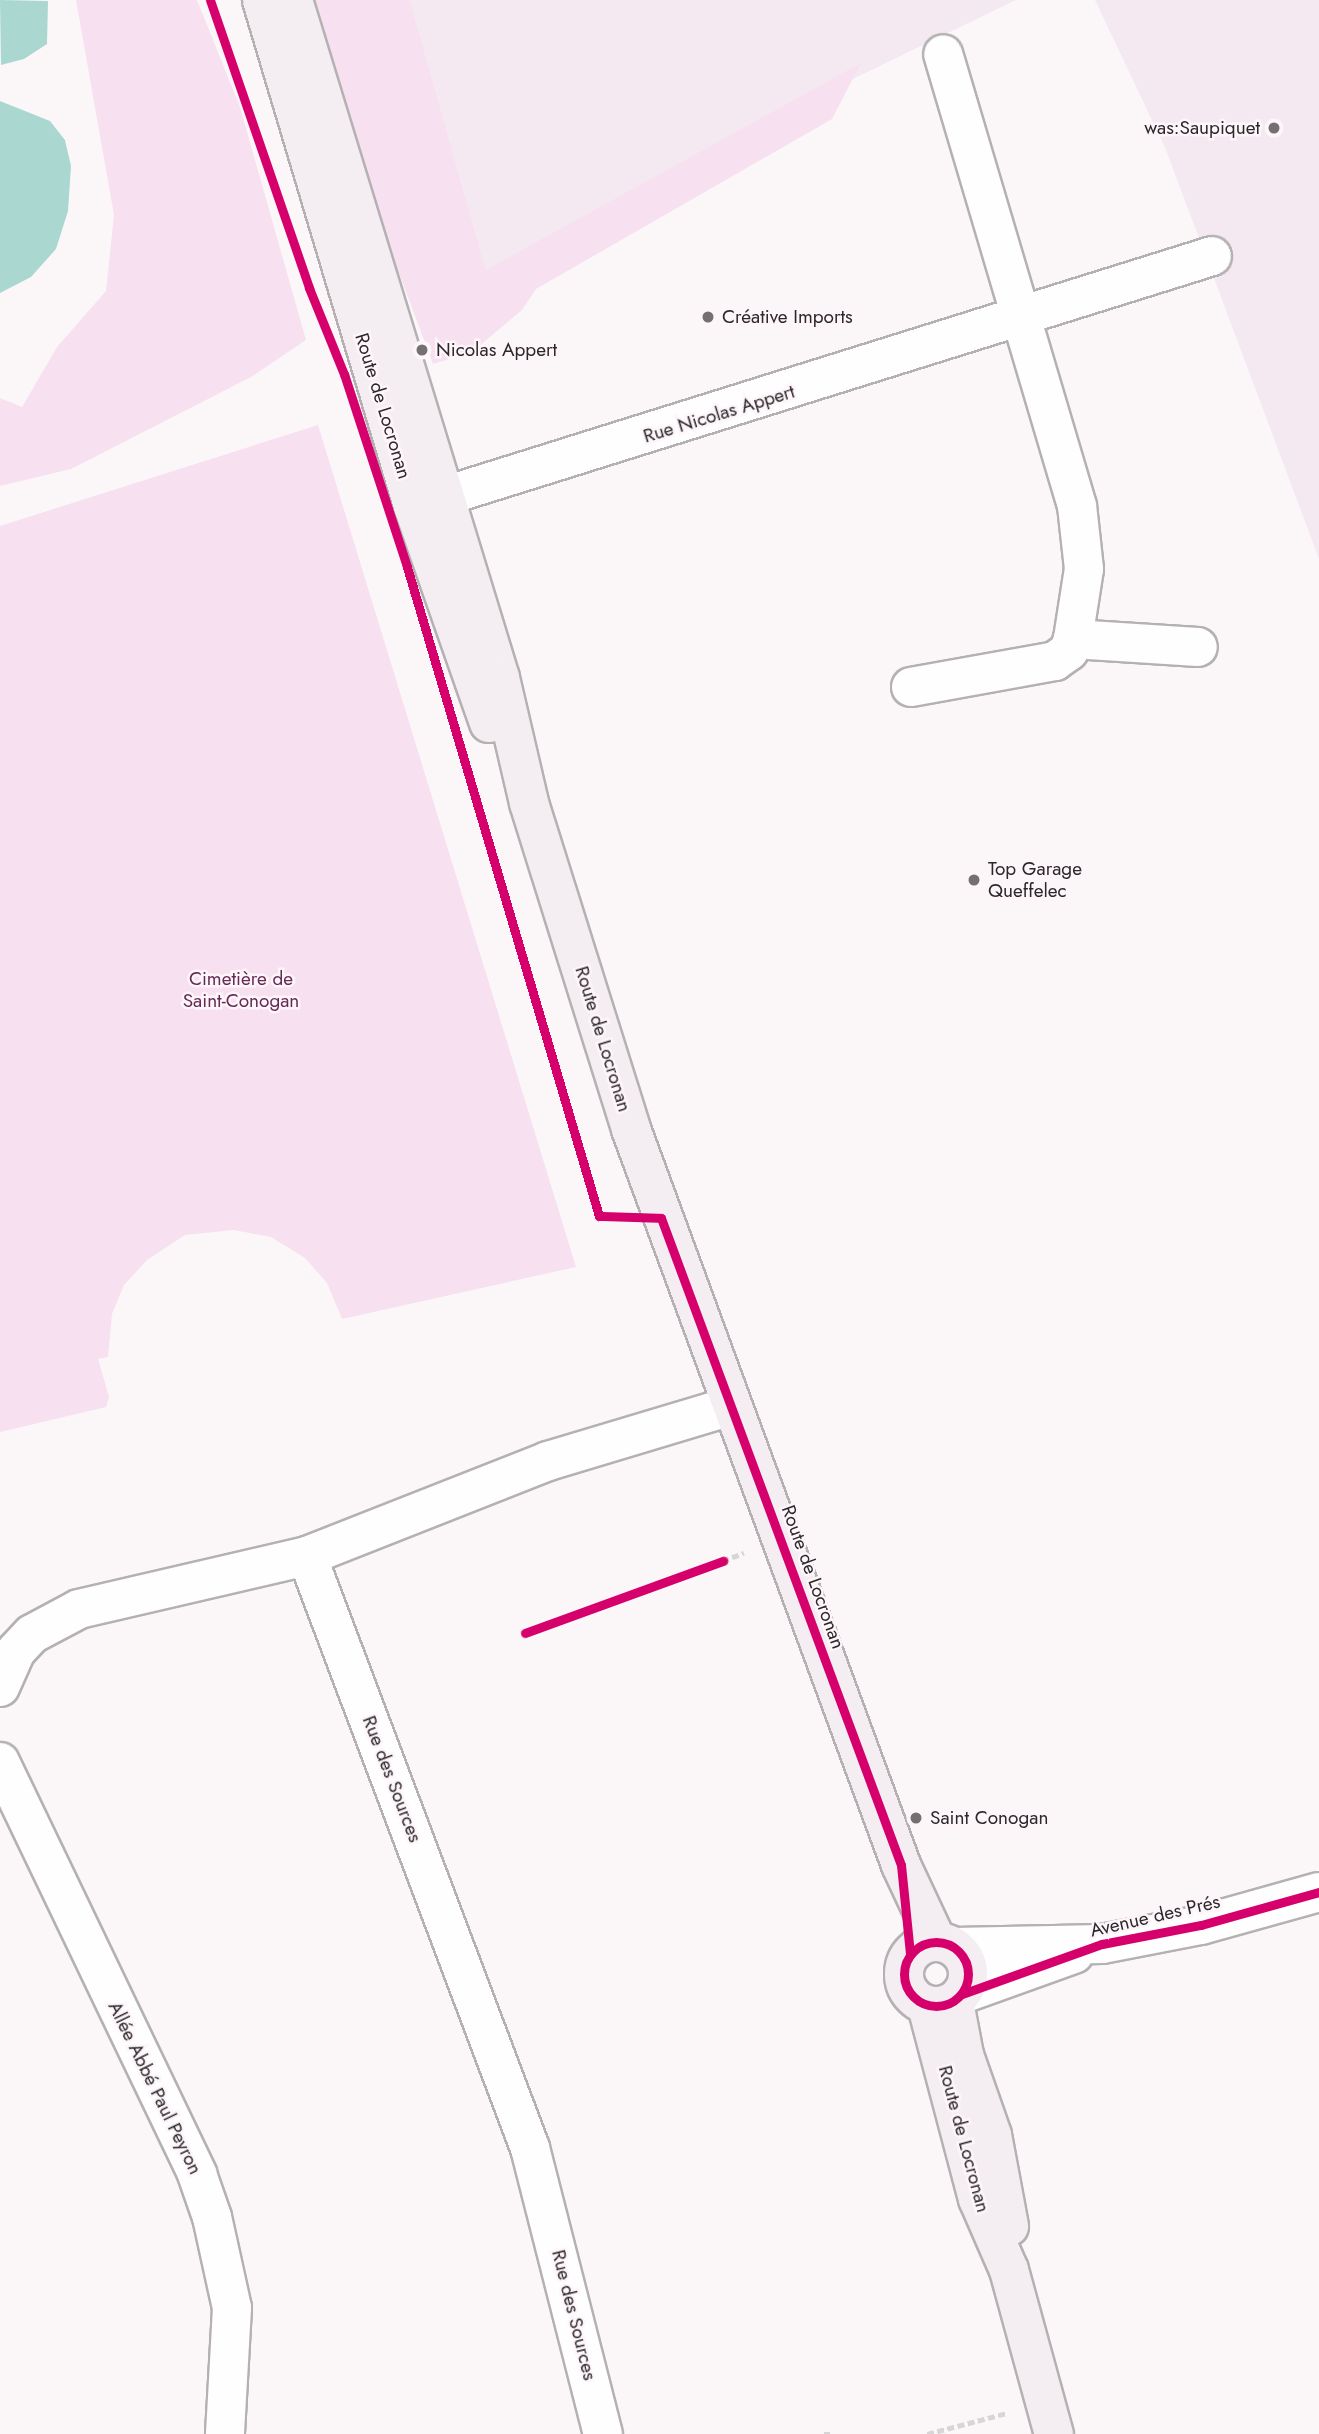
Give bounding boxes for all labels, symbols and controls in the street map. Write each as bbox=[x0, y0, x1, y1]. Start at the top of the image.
place label: was:Saupiquet bbox=[1144, 117, 1260, 139]
marker: was:Saupiquet bbox=[1266, 120, 1282, 136]
place label: Créative Imports bbox=[722, 306, 853, 328]
marker: Créative Imports bbox=[700, 309, 716, 325]
street label: Route de Locronan bbox=[350, 330, 416, 482]
place label: Nicolas Appert bbox=[436, 339, 557, 361]
marker: Nicolas Appert bbox=[414, 342, 430, 358]
street label: Rue Nicolas Appert bbox=[641, 380, 797, 448]
place label: Top Garage Queffelec bbox=[988, 858, 1082, 902]
marker: Top Garage Queffelec bbox=[966, 872, 982, 888]
street label: Route de Locronan bbox=[570, 963, 636, 1115]
park label: Cimetière de Saint-Conogan bbox=[183, 968, 299, 1012]
street label: Route de Locronan bbox=[776, 1502, 850, 1652]
street label: Rue des Sources bbox=[357, 1713, 427, 1845]
place label: Saint Conogan bbox=[930, 1807, 1048, 1829]
marker: Saint Conogan bbox=[908, 1810, 924, 1826]
street label: Avenue des Prés bbox=[1088, 1890, 1222, 1942]
street label: Allée Abbé Paul Peyron bbox=[103, 1998, 207, 2178]
street label: Route de Locronan bbox=[933, 2063, 995, 2215]
street label: Rue des Sources bbox=[547, 2247, 601, 2383]

